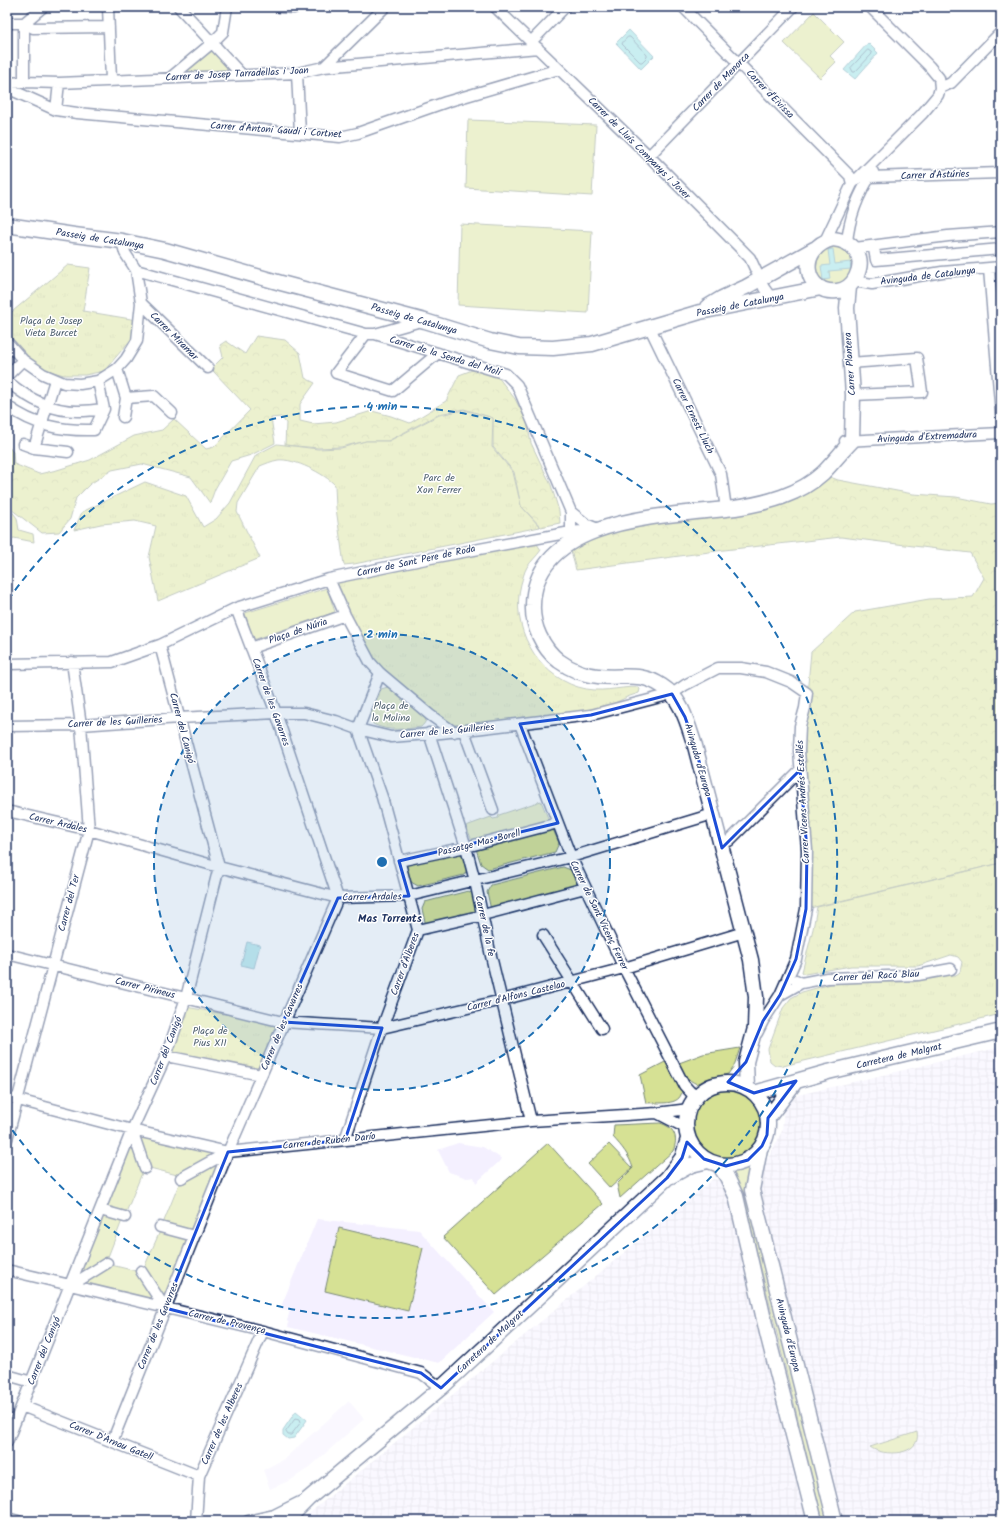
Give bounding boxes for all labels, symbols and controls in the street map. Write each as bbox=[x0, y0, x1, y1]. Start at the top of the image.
street label: Carrer de Menorca bbox=[688, 48, 754, 115]
street label: Carrer de Josep Tarradellas i Joan bbox=[165, 62, 309, 86]
street label: Carrer d'Eivissa bbox=[742, 66, 798, 123]
street label: Carrer de Lluís Companys i Jover bbox=[584, 93, 695, 204]
street label: Carrer d'Antoni Gaudí i Cortnet bbox=[210, 117, 342, 143]
street label: Carrer d'Astúries bbox=[900, 166, 970, 184]
street label: Passeig de Catalunya bbox=[55, 224, 145, 254]
street label: Avinguda de Catalunya bbox=[879, 262, 977, 290]
street label: Passeig de Catalunya bbox=[695, 289, 786, 321]
street label: Passeig de Catalunya bbox=[369, 299, 459, 339]
street label: Carrer Miramar bbox=[146, 308, 203, 365]
park label: Plaça de Josep Vieta Burcet bbox=[20, 313, 82, 341]
street label: Carrer de la Senda del Molí bbox=[387, 331, 504, 381]
street label: Carrer Plantera bbox=[840, 332, 860, 396]
street label: Carrer Ernest Lluch bbox=[668, 375, 718, 457]
text: 4 min bbox=[367, 397, 398, 416]
street label: Avinguda d'Extremadura bbox=[877, 426, 978, 448]
park label: Parc de Xon Ferrer bbox=[417, 470, 462, 498]
street label: Carrer de Sant Pere de Roda bbox=[355, 541, 477, 581]
street label: Plaça de Núria bbox=[266, 613, 330, 649]
text: 2 min bbox=[366, 625, 398, 644]
street label: Carrer de les Gavarres bbox=[248, 656, 295, 749]
street label: Carrer del Canigó bbox=[165, 691, 199, 766]
park label: Plaça de la Molina bbox=[372, 698, 411, 726]
street label: Carrer de les Guilleries bbox=[67, 711, 164, 732]
street label: Carrer de les Guilleries bbox=[399, 719, 496, 743]
street label: Avinguda d'Europa bbox=[680, 721, 716, 799]
street label: Carrer Vicens Andrés Estellés bbox=[792, 739, 814, 864]
street label: Carrer Ardales bbox=[27, 809, 89, 838]
street label: Passatge Mas Borell bbox=[436, 825, 523, 861]
centre of rings bbox=[375, 855, 389, 869]
street label: Carrer de Sant Vicenç Ferrer bbox=[565, 857, 633, 973]
street label: Carrer del Ter bbox=[54, 872, 84, 933]
street label: Carrer Ardales bbox=[342, 888, 403, 906]
street label: Carrer de la fe bbox=[471, 894, 499, 958]
district label: Mas Torrents bbox=[358, 910, 423, 928]
street label: Carrer d'Alberes bbox=[386, 930, 424, 998]
street label: Carrer del Racó Blau bbox=[832, 966, 920, 986]
street label: Carrer Pirineus bbox=[113, 973, 177, 1003]
street label: Carrer d'Alfons Castelao bbox=[465, 976, 567, 1016]
street label: Carrer de les Gavarres bbox=[256, 980, 308, 1073]
street label: Carrer del Canigó bbox=[145, 1014, 187, 1088]
park label: Plaça de Pius XII bbox=[192, 1023, 228, 1051]
street label: Carretera de Malgrat bbox=[855, 1038, 943, 1074]
street label: Carrer de Rubén Darío bbox=[282, 1128, 377, 1154]
street label: Carrer de les Gavarres bbox=[133, 1279, 183, 1372]
street label: Avinguda d'Europa bbox=[771, 1296, 805, 1374]
street label: Carrer de Provença bbox=[187, 1305, 268, 1339]
street label: Carretera de Malgrat bbox=[453, 1306, 527, 1378]
street label: Carrer del Canigó bbox=[23, 1314, 65, 1388]
street label: Carrer de les Alberes bbox=[197, 1380, 248, 1468]
street label: Carrer D'Arnau Gatell bbox=[67, 1417, 156, 1465]

